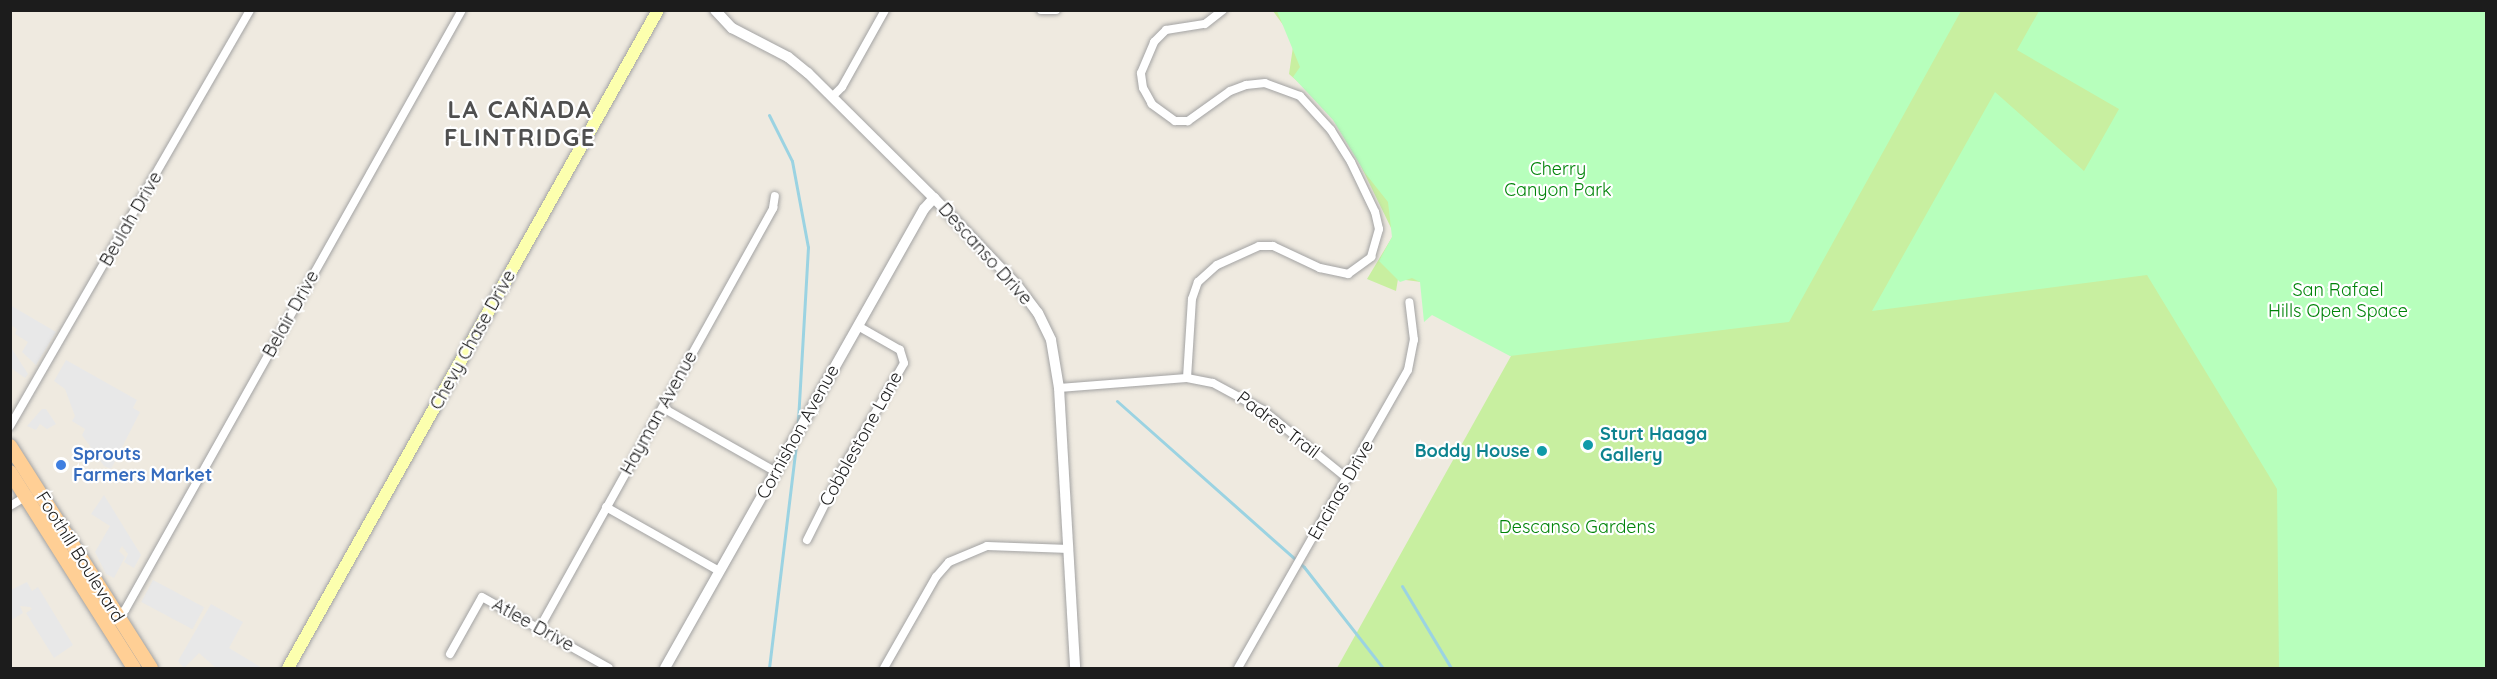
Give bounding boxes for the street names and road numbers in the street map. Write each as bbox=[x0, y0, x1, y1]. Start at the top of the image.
street label: Beulah Drive bbox=[95, 168, 167, 270]
street label: Descanso Drive bbox=[934, 199, 1036, 309]
street label: Chevy Chase Drive bbox=[426, 266, 520, 414]
street label: Belair Drive bbox=[258, 267, 324, 361]
street label: Hayman Avenue bbox=[616, 347, 702, 479]
street label: Cornishon Avenue bbox=[752, 361, 844, 503]
street label: Cobblestone Lane bbox=[815, 368, 907, 510]
street label: Padres Trail bbox=[1232, 387, 1324, 463]
street label: Encinas Drive bbox=[1304, 436, 1378, 544]
street label: Foothill Boulevard bbox=[31, 488, 129, 626]
street label: Atlee Drive bbox=[488, 594, 578, 656]

